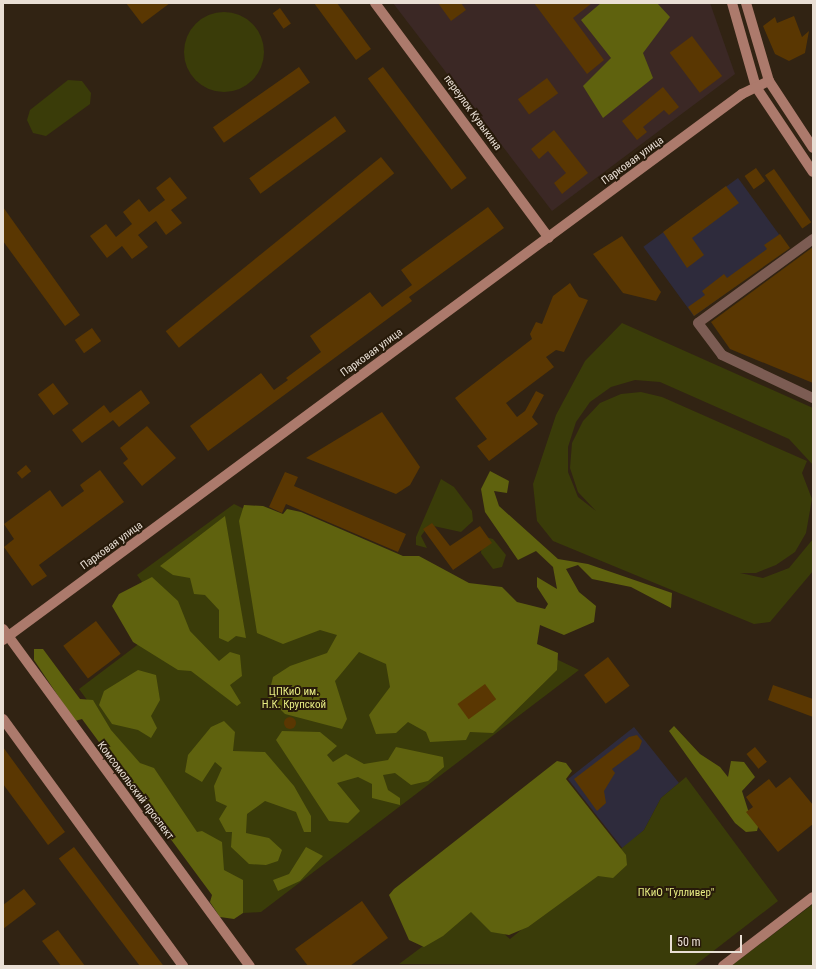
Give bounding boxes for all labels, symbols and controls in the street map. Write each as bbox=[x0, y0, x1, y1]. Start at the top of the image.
street label: переулок Кувыкина bbox=[440, 73, 504, 153]
street label: Парковая улица bbox=[599, 134, 667, 188]
street label: Парковая улица bbox=[338, 326, 406, 380]
street label: Парковая улица bbox=[78, 519, 146, 573]
park label: ЦПКиО им. Н.К. Крупской bbox=[262, 686, 326, 712]
street label: Комсомольский проспект bbox=[94, 739, 176, 843]
park label: ПКиО "Гулливер" bbox=[638, 886, 714, 900]
scale bar bbox=[672, 927, 744, 953]
text: 50 m bbox=[677, 935, 701, 949]

